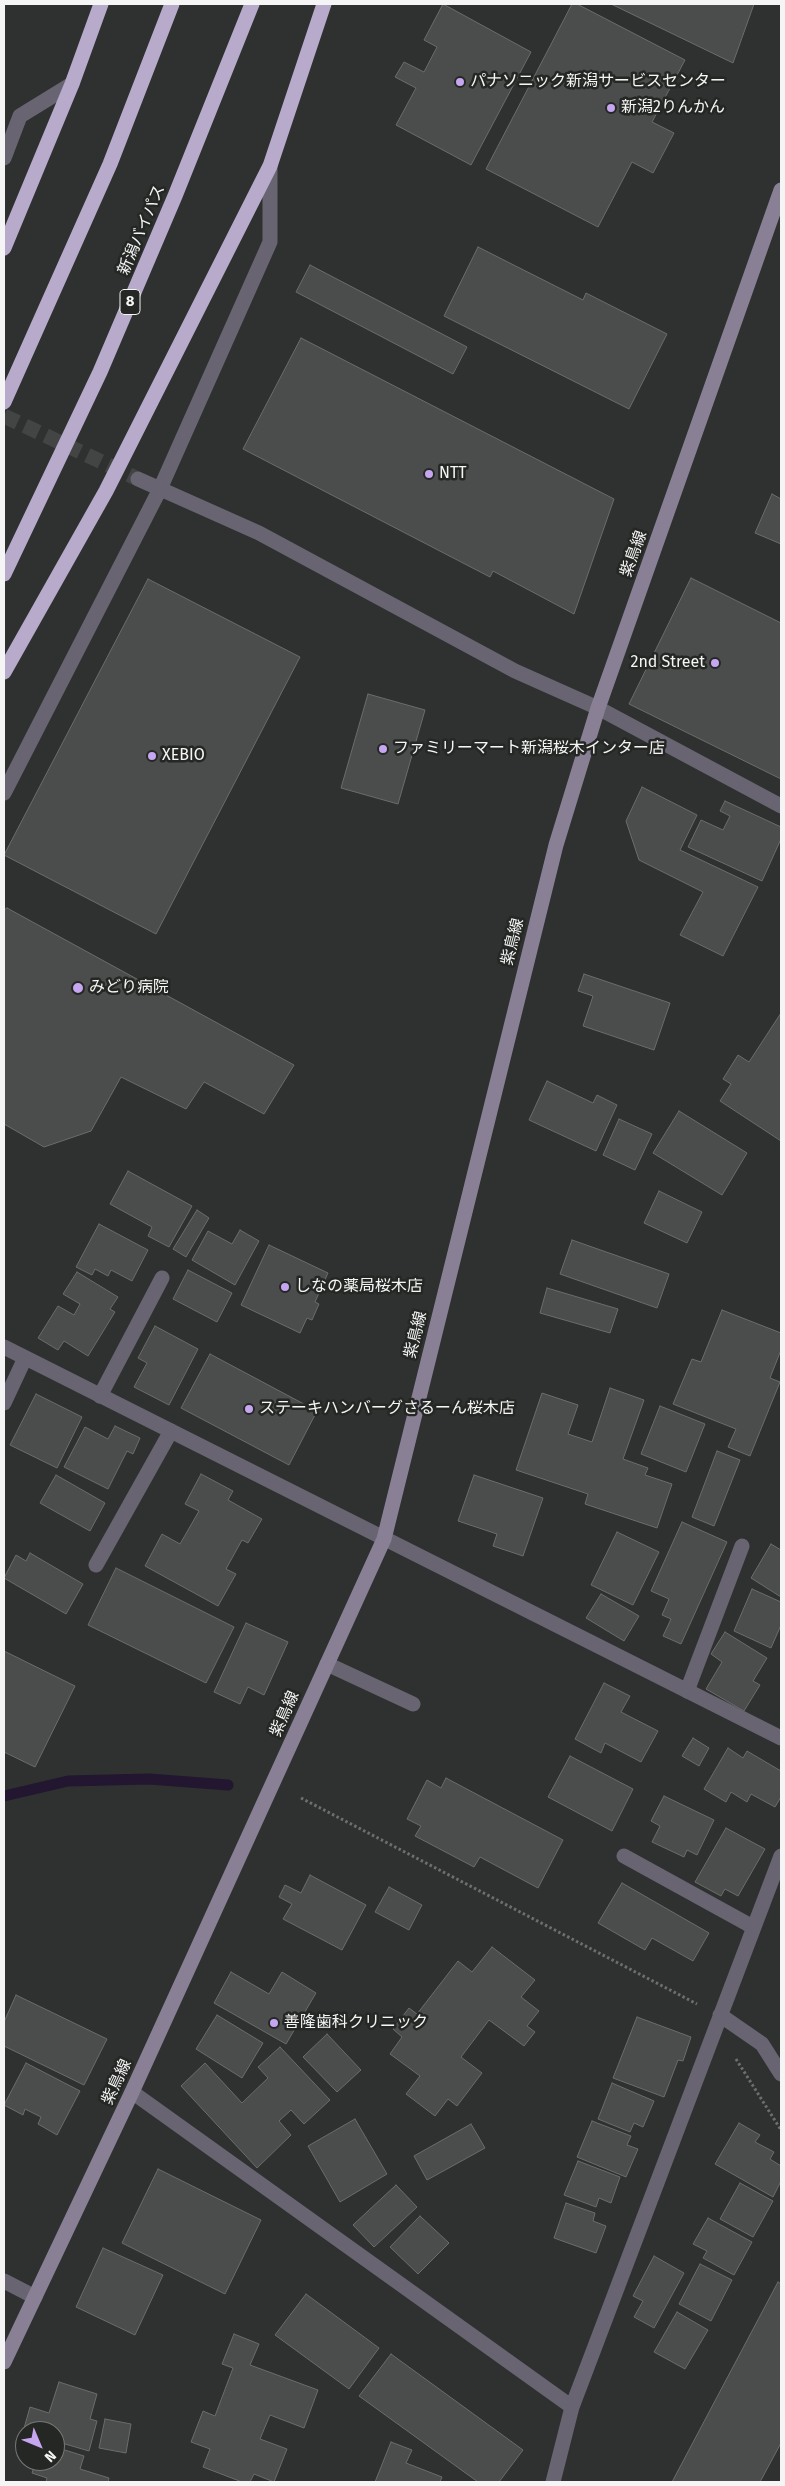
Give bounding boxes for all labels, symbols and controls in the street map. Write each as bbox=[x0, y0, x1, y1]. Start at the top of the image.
place label: パナソニック新潟サービスセンター bbox=[470, 72, 726, 92]
marker: パナソニック新潟サービスセンター bbox=[454, 76, 466, 88]
place label: 新潟2りんかん bbox=[621, 98, 725, 118]
marker: 新潟2りんかん bbox=[605, 102, 617, 114]
street label: 新潟バイパス bbox=[114, 182, 170, 278]
road number: 8 bbox=[120, 290, 140, 314]
place label: NTT bbox=[439, 464, 466, 484]
marker: NTT bbox=[423, 468, 435, 480]
street label: 紫鳥線 bbox=[617, 528, 651, 580]
place label: 2nd Street bbox=[630, 653, 705, 673]
marker: 2nd Street bbox=[709, 657, 721, 669]
place label: ファミリーマート新潟桜木インター店 bbox=[393, 739, 665, 759]
marker: ファミリーマート新潟桜木インター店 bbox=[377, 743, 389, 755]
place label: XEBIO bbox=[162, 746, 205, 766]
marker: XEBIO bbox=[146, 750, 158, 762]
street label: 紫鳥線 bbox=[498, 916, 528, 968]
place label: みどり病院 bbox=[89, 978, 169, 998]
marker: みどり病院 bbox=[71, 981, 85, 995]
place label: しなの薬局桜木店 bbox=[295, 1277, 423, 1297]
marker: しなの薬局桜木店 bbox=[279, 1281, 291, 1293]
street label: 紫鳥線 bbox=[401, 1309, 431, 1361]
place label: ステーキハンバーグさるーん桜木店 bbox=[259, 1399, 515, 1419]
marker: ステーキハンバーグさるーん桜木店 bbox=[243, 1403, 255, 1415]
street label: 紫鳥線 bbox=[266, 1688, 304, 1740]
place label: 善隆歯科クリニック bbox=[284, 2013, 428, 2033]
marker: 善隆歯科クリニック bbox=[268, 2017, 280, 2029]
street label: 紫鳥線 bbox=[98, 2056, 136, 2108]
north arrow bbox=[15, 2421, 65, 2471]
text: N bbox=[41, 2447, 60, 2466]

